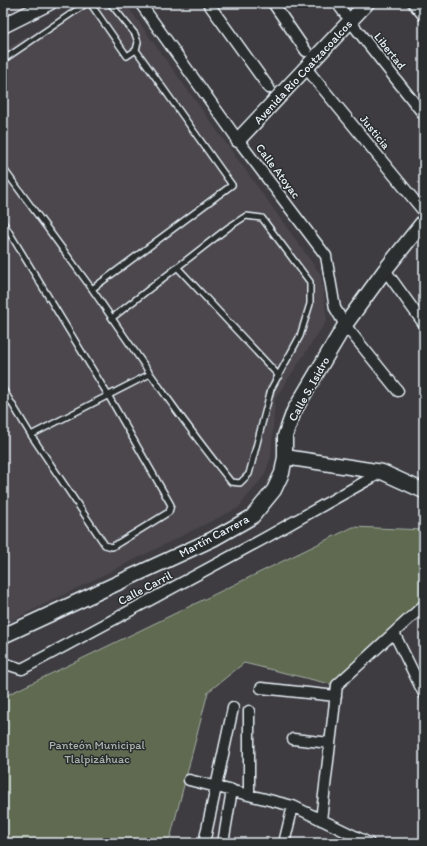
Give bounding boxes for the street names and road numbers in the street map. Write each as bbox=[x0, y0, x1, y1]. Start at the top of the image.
street label: Avenida Río Coatzacoalcos bbox=[251, 17, 355, 127]
street label: Libertad bbox=[371, 30, 409, 73]
street label: Justicia bbox=[357, 112, 394, 153]
street label: Calle Atoyac bbox=[253, 141, 303, 201]
street label: Calle S. Isidro bbox=[285, 354, 333, 424]
street label: Martín Carrera bbox=[177, 511, 252, 560]
street label: Calle Carril bbox=[116, 568, 175, 608]

